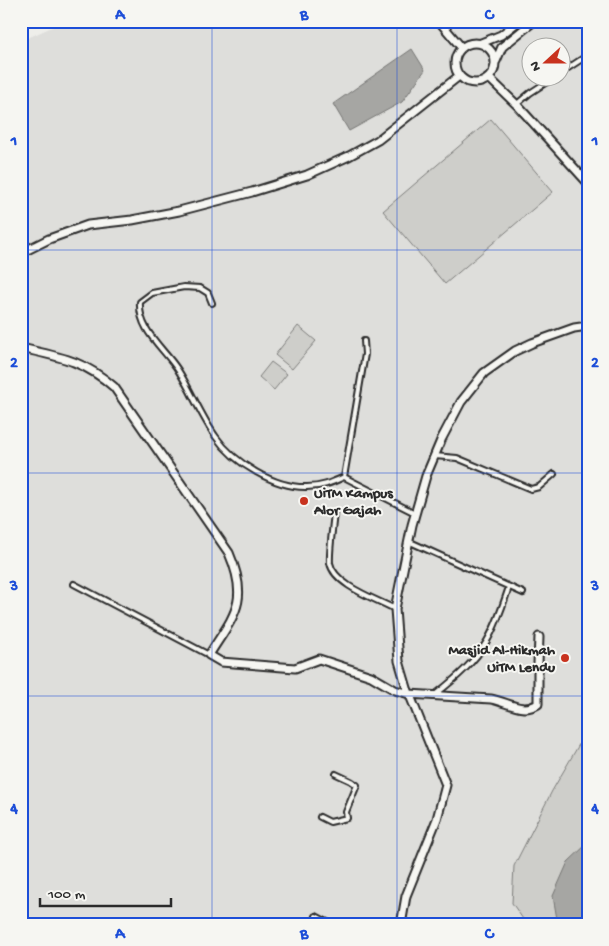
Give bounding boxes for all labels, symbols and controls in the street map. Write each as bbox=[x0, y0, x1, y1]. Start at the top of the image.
text: A bbox=[114, 7, 126, 26]
text: B bbox=[299, 7, 309, 26]
text: C bbox=[484, 7, 495, 26]
north arrow bbox=[522, 38, 572, 88]
text: N bbox=[527, 58, 546, 73]
text: 1 bbox=[10, 133, 17, 152]
text: 1 bbox=[591, 133, 598, 152]
text: 2 bbox=[10, 355, 18, 374]
text: 2 bbox=[591, 355, 599, 374]
place label: UiTM Kampus Alor Gajah bbox=[313, 485, 394, 520]
marker: UiTM Kampus Alor Gajah bbox=[298, 495, 310, 507]
text: 3 bbox=[9, 578, 18, 597]
text: 3 bbox=[590, 578, 599, 597]
place label: Masjid Al-Hikmah UiTM Lendu bbox=[448, 642, 556, 677]
marker: Masjid Al-Hikmah UiTM Lendu bbox=[559, 652, 571, 664]
text: 4 bbox=[9, 801, 18, 820]
text: 4 bbox=[590, 801, 599, 820]
scale bar bbox=[40, 876, 171, 908]
text: 100 m bbox=[47, 886, 86, 904]
text: A bbox=[114, 926, 126, 945]
text: B bbox=[299, 926, 309, 945]
text: C bbox=[484, 926, 495, 945]

